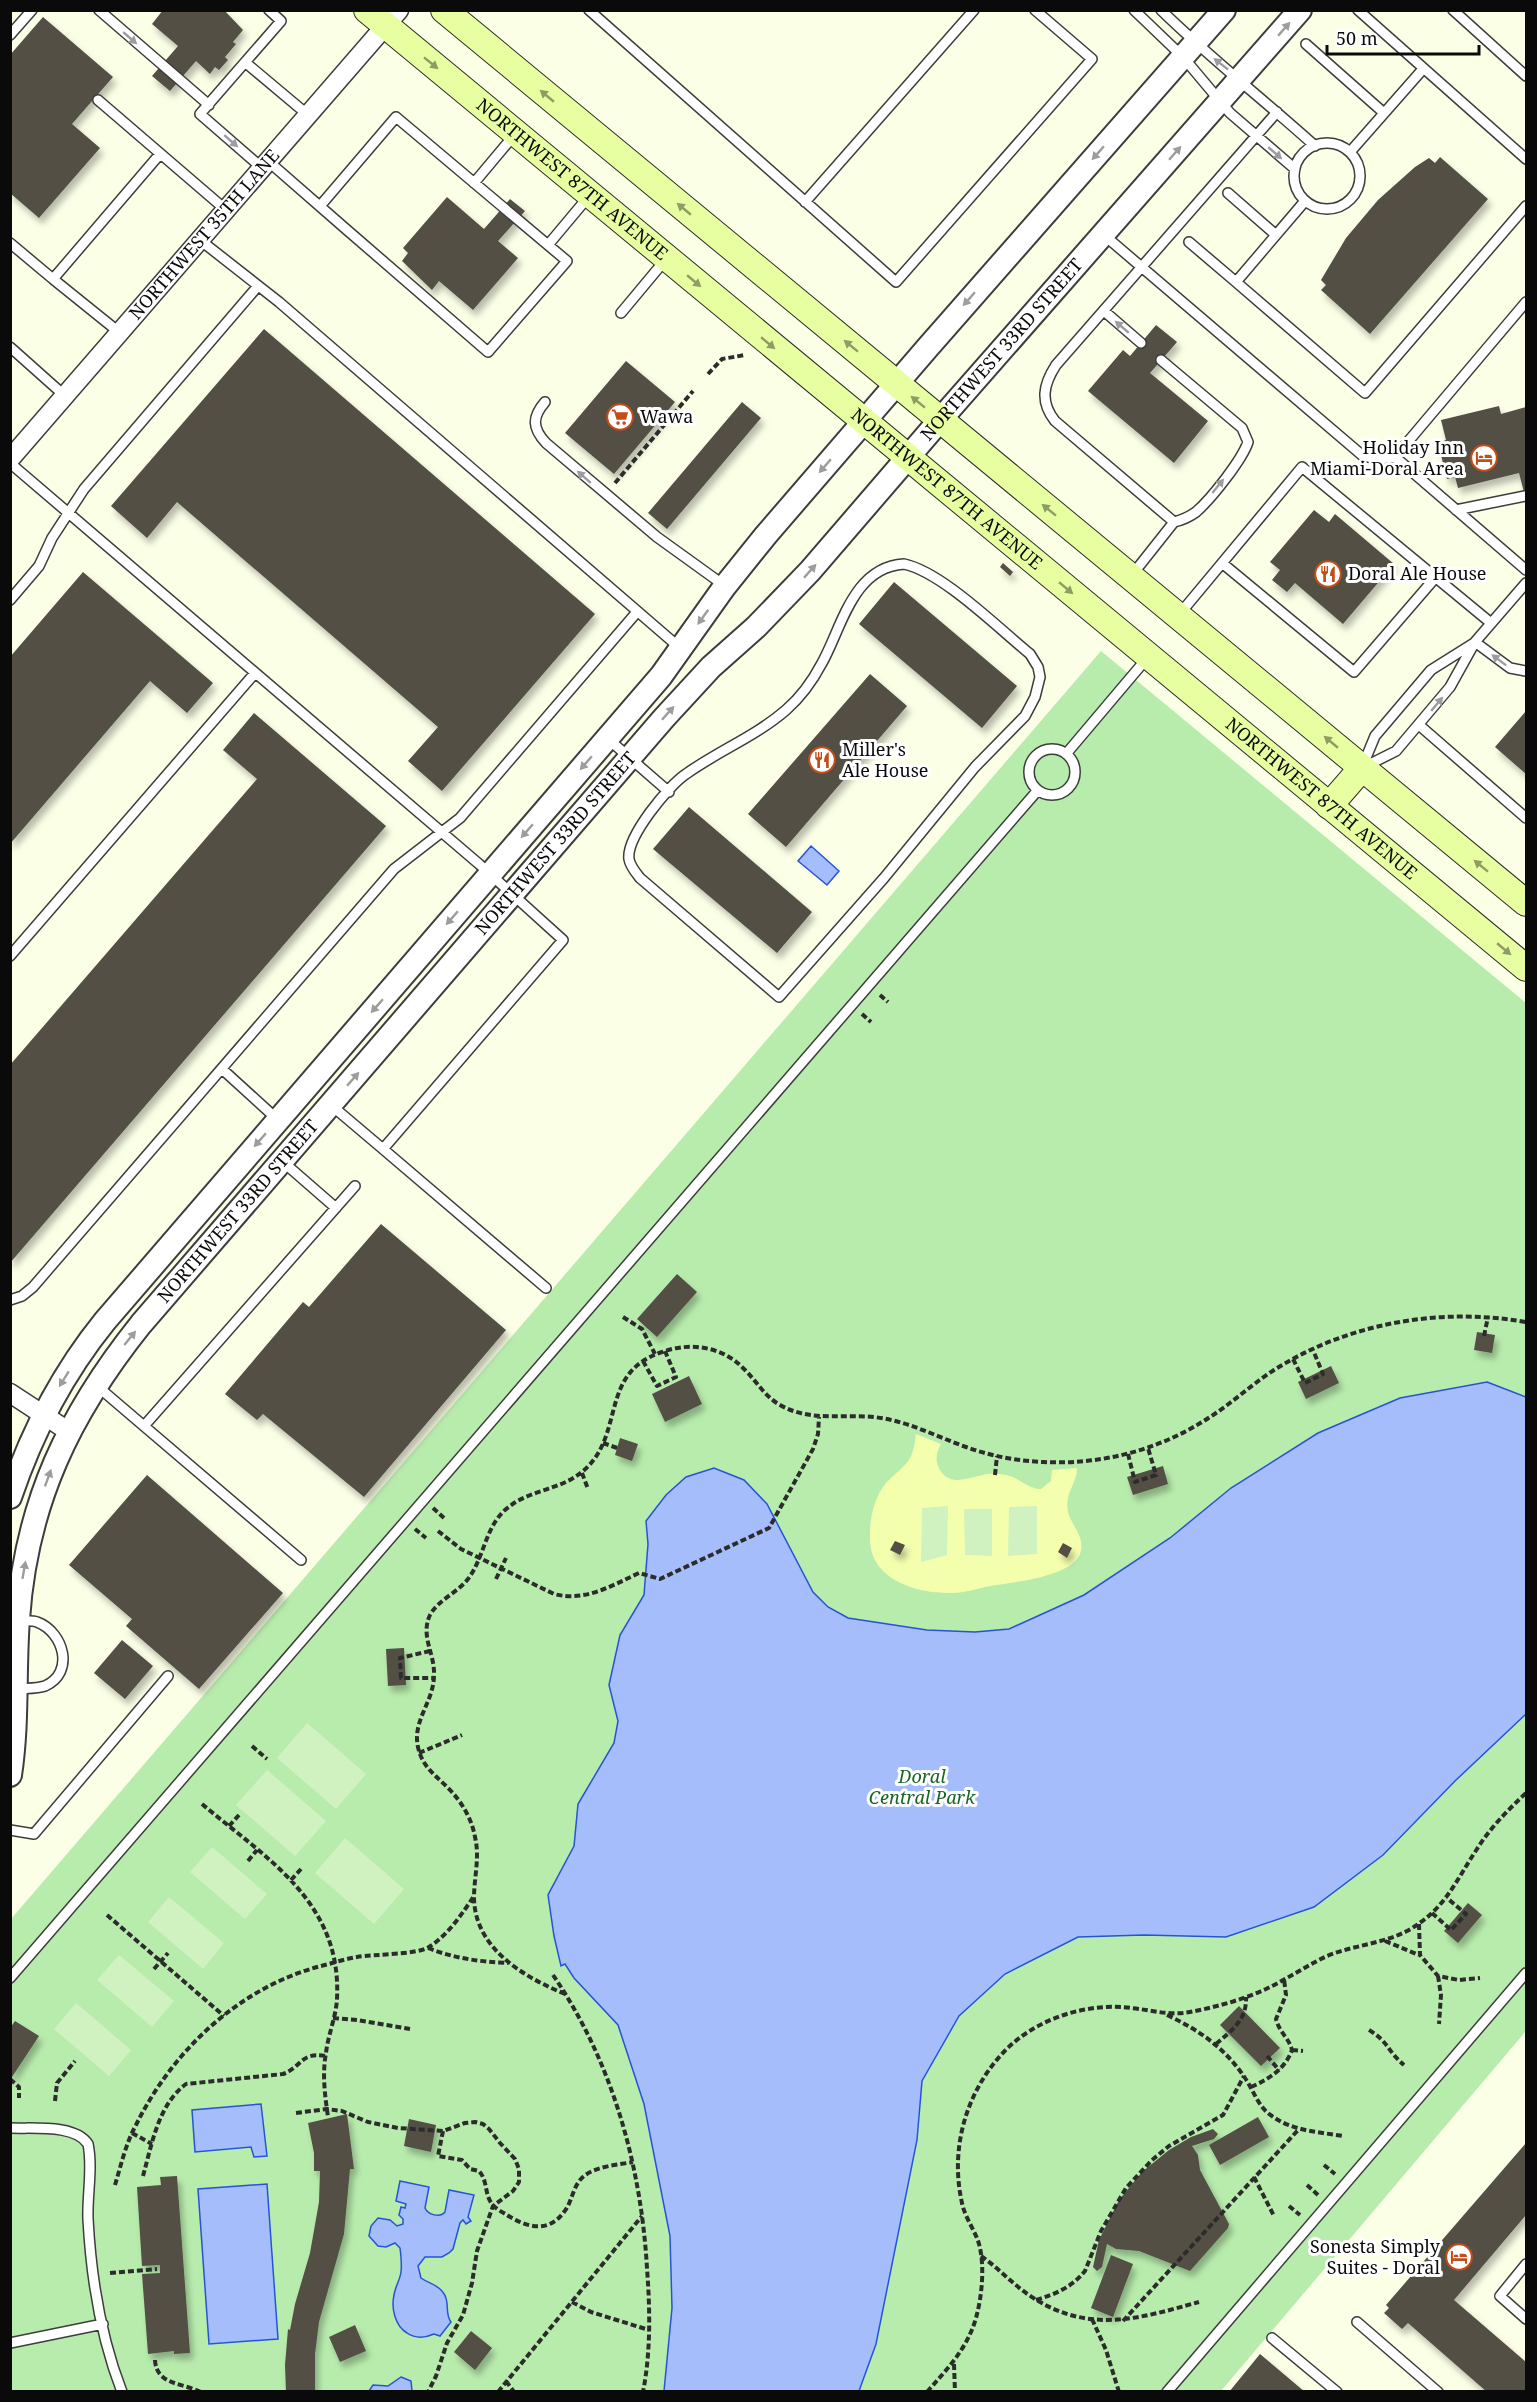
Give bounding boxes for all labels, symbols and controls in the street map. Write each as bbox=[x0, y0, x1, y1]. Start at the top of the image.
scale bar bbox=[1327, 18, 1478, 56]
one-way arrow bbox=[1277, 22, 1290, 37]
text: 50 m bbox=[1336, 26, 1378, 50]
one-way arrow bbox=[122, 31, 137, 44]
one-way arrow bbox=[423, 56, 438, 69]
one-way arrow bbox=[1213, 58, 1228, 70]
one-way arrow bbox=[540, 90, 555, 103]
street label: NORTHWEST 87TH AVENUE bbox=[472, 92, 673, 265]
one-way arrow bbox=[223, 134, 238, 147]
street label: NORTHWEST 35TH LANE bbox=[123, 144, 284, 324]
one-way arrow bbox=[1092, 145, 1105, 160]
one-way arrow bbox=[1168, 146, 1181, 161]
one-way arrow bbox=[1267, 146, 1282, 159]
one-way arrow bbox=[677, 203, 692, 216]
street label: NORTHWEST 33RD STREET bbox=[915, 253, 1087, 445]
one-way arrow bbox=[686, 274, 702, 287]
one-way arrow bbox=[963, 291, 976, 306]
one-way arrow bbox=[1115, 321, 1130, 334]
one-way arrow bbox=[760, 336, 775, 349]
one-way arrow bbox=[843, 340, 859, 353]
one-way arrow bbox=[910, 395, 926, 408]
supermarket icon: Wawa bbox=[605, 402, 635, 432]
street label: NORTHWEST 87TH AVENUE bbox=[846, 402, 1048, 575]
place label: Wawa bbox=[640, 404, 693, 428]
place label: Holiday Inn Miami-Doral Area bbox=[1310, 435, 1464, 480]
hotel icon: Holiday Inn Miami-Doral Area bbox=[1469, 443, 1499, 473]
one-way arrow bbox=[819, 458, 832, 474]
one-way arrow bbox=[577, 471, 592, 484]
one-way arrow bbox=[1212, 478, 1225, 494]
one-way arrow bbox=[1042, 505, 1057, 517]
restaurant icon: Doral Ale House bbox=[1313, 559, 1343, 589]
place label: Doral Ale House bbox=[1348, 561, 1486, 585]
one-way arrow bbox=[803, 563, 817, 578]
one-way arrow bbox=[1059, 581, 1074, 594]
one-way arrow bbox=[697, 608, 709, 624]
one-way arrow bbox=[1492, 654, 1508, 666]
one-way arrow bbox=[1430, 697, 1443, 712]
one-way arrow bbox=[661, 706, 674, 721]
street label: NORTHWEST 87TH AVENUE bbox=[1221, 712, 1423, 884]
one-way arrow bbox=[1324, 736, 1339, 749]
place label: Miller's Ale House bbox=[842, 737, 928, 782]
restaurant icon: Miller's Ale House bbox=[807, 745, 837, 775]
street label: NORTHWEST 33RD STREET bbox=[469, 746, 641, 940]
one-way arrow bbox=[579, 755, 592, 771]
one-way arrow bbox=[521, 823, 534, 838]
one-way arrow bbox=[1474, 860, 1489, 873]
one-way arrow bbox=[445, 911, 459, 926]
one-way arrow bbox=[1496, 943, 1512, 956]
one-way arrow bbox=[371, 998, 384, 1013]
one-way arrow bbox=[346, 1071, 360, 1086]
street label: NORTHWEST 33RD STREET bbox=[152, 1114, 323, 1307]
one-way arrow bbox=[254, 1132, 267, 1148]
one-way arrow bbox=[123, 1330, 136, 1346]
one-way arrow bbox=[59, 1371, 70, 1387]
one-way arrow bbox=[44, 1469, 54, 1487]
one-way arrow bbox=[19, 1560, 28, 1579]
park label: Doral Central Park bbox=[869, 1764, 976, 1809]
place label: Sonesta Simply Suites - Doral bbox=[1310, 2234, 1441, 2279]
hotel icon: Sonesta Simply Suites - Doral bbox=[1444, 2242, 1474, 2272]

